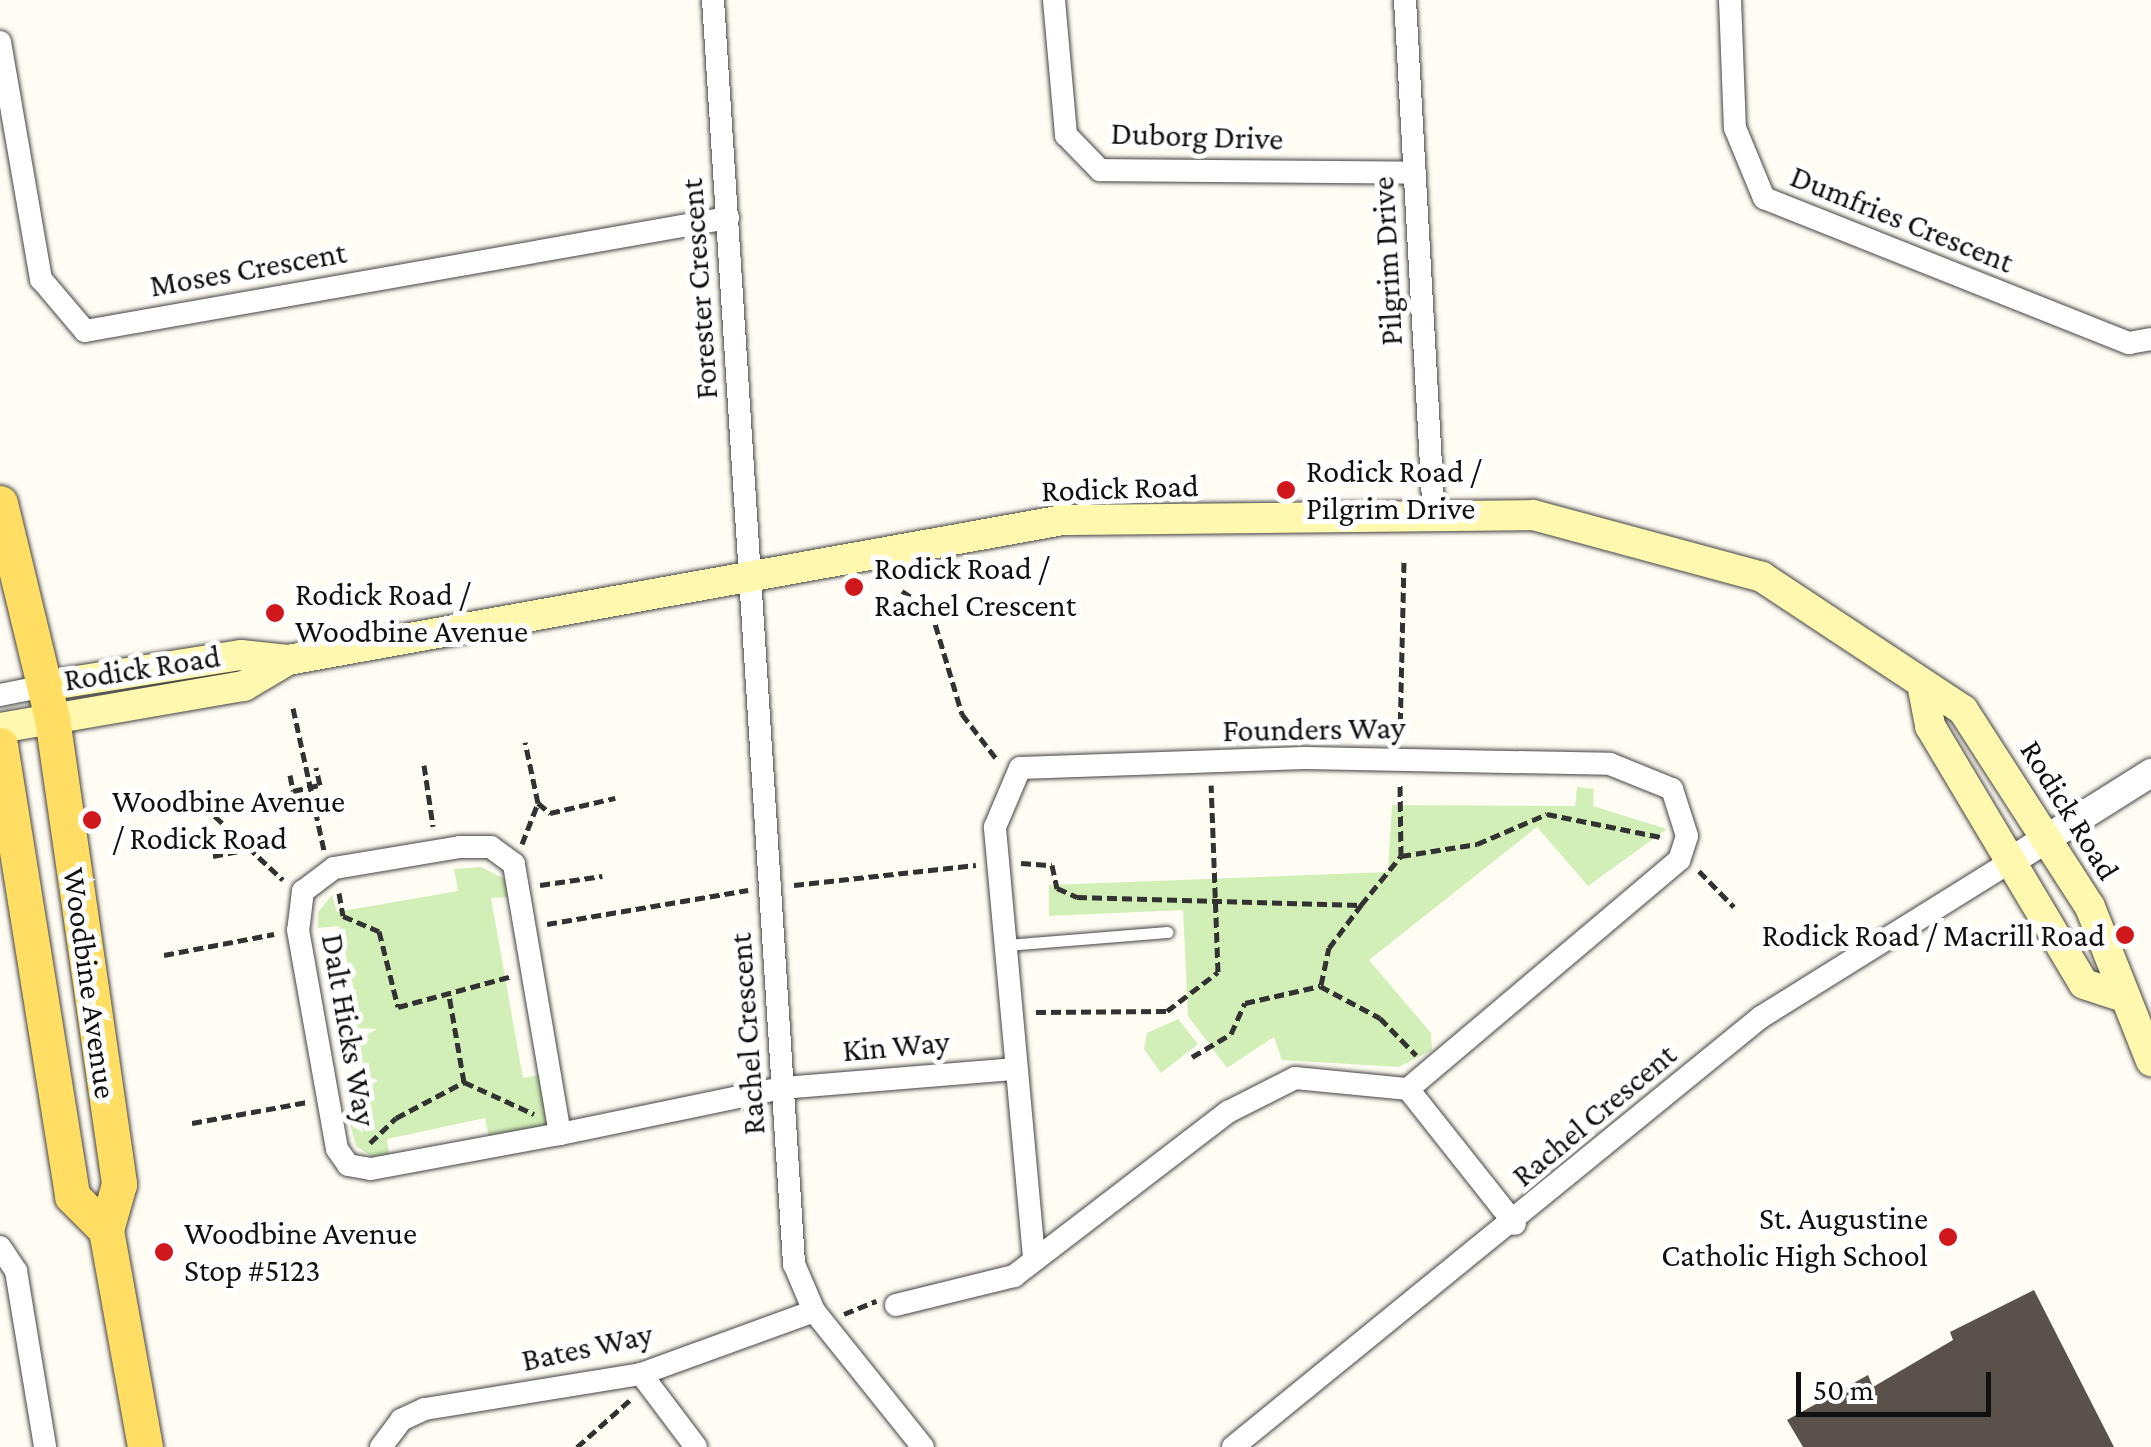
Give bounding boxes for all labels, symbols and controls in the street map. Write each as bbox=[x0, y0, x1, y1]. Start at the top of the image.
street label: Duborg Drive bbox=[1110, 114, 1284, 158]
street label: Dumfries Crescent bbox=[1785, 157, 2019, 281]
street label: Pilgrim Drive bbox=[1363, 175, 1411, 347]
street label: Forester Crescent bbox=[672, 177, 726, 401]
street label: Moses Crescent bbox=[147, 233, 349, 305]
place label: Rodick Road / Pilgrim Drive bbox=[1306, 453, 1481, 528]
street label: Rodick Road bbox=[1041, 466, 1199, 510]
marker: Rodick Road / Pilgrim Drive bbox=[1275, 479, 1297, 501]
place label: Rodick Road / Rachel Crescent bbox=[874, 550, 1076, 625]
place label: Rodick Road / Woodbine Avenue bbox=[295, 576, 528, 651]
marker: Rodick Road / Rachel Crescent bbox=[843, 576, 865, 598]
marker: Rodick Road / Woodbine Avenue bbox=[264, 602, 286, 624]
street label: Rodick Road bbox=[61, 637, 223, 699]
street label: Founders Way bbox=[1222, 708, 1406, 750]
street label: Rodick Road bbox=[2012, 733, 2128, 887]
place label: Woodbine Avenue / Rodick Road bbox=[112, 783, 345, 858]
marker: Woodbine Avenue / Rodick Road bbox=[81, 809, 103, 831]
street label: Woodbine Avenue bbox=[55, 865, 125, 1101]
place label: Rodick Road / Macrill Road bbox=[1762, 916, 2105, 954]
marker: Rodick Road / Macrill Road bbox=[2114, 924, 2136, 946]
street label: Dalt Hicks Way bbox=[313, 931, 385, 1129]
street label: Rachel Crescent bbox=[721, 932, 773, 1136]
street label: Kin Way bbox=[841, 1022, 951, 1070]
street label: Rachel Crescent bbox=[1504, 1035, 1684, 1195]
place label: St. Augustine Catholic High School bbox=[1661, 1200, 1928, 1275]
place label: Woodbine Avenue Stop #5123 bbox=[184, 1215, 417, 1290]
marker: St. Augustine Catholic High School bbox=[1937, 1226, 1959, 1248]
marker: Woodbine Avenue Stop #5123 bbox=[153, 1241, 175, 1263]
street label: Bates Way bbox=[518, 1314, 656, 1380]
scale bar bbox=[1801, 1352, 1996, 1414]
text: 50 m bbox=[1813, 1373, 1874, 1406]

